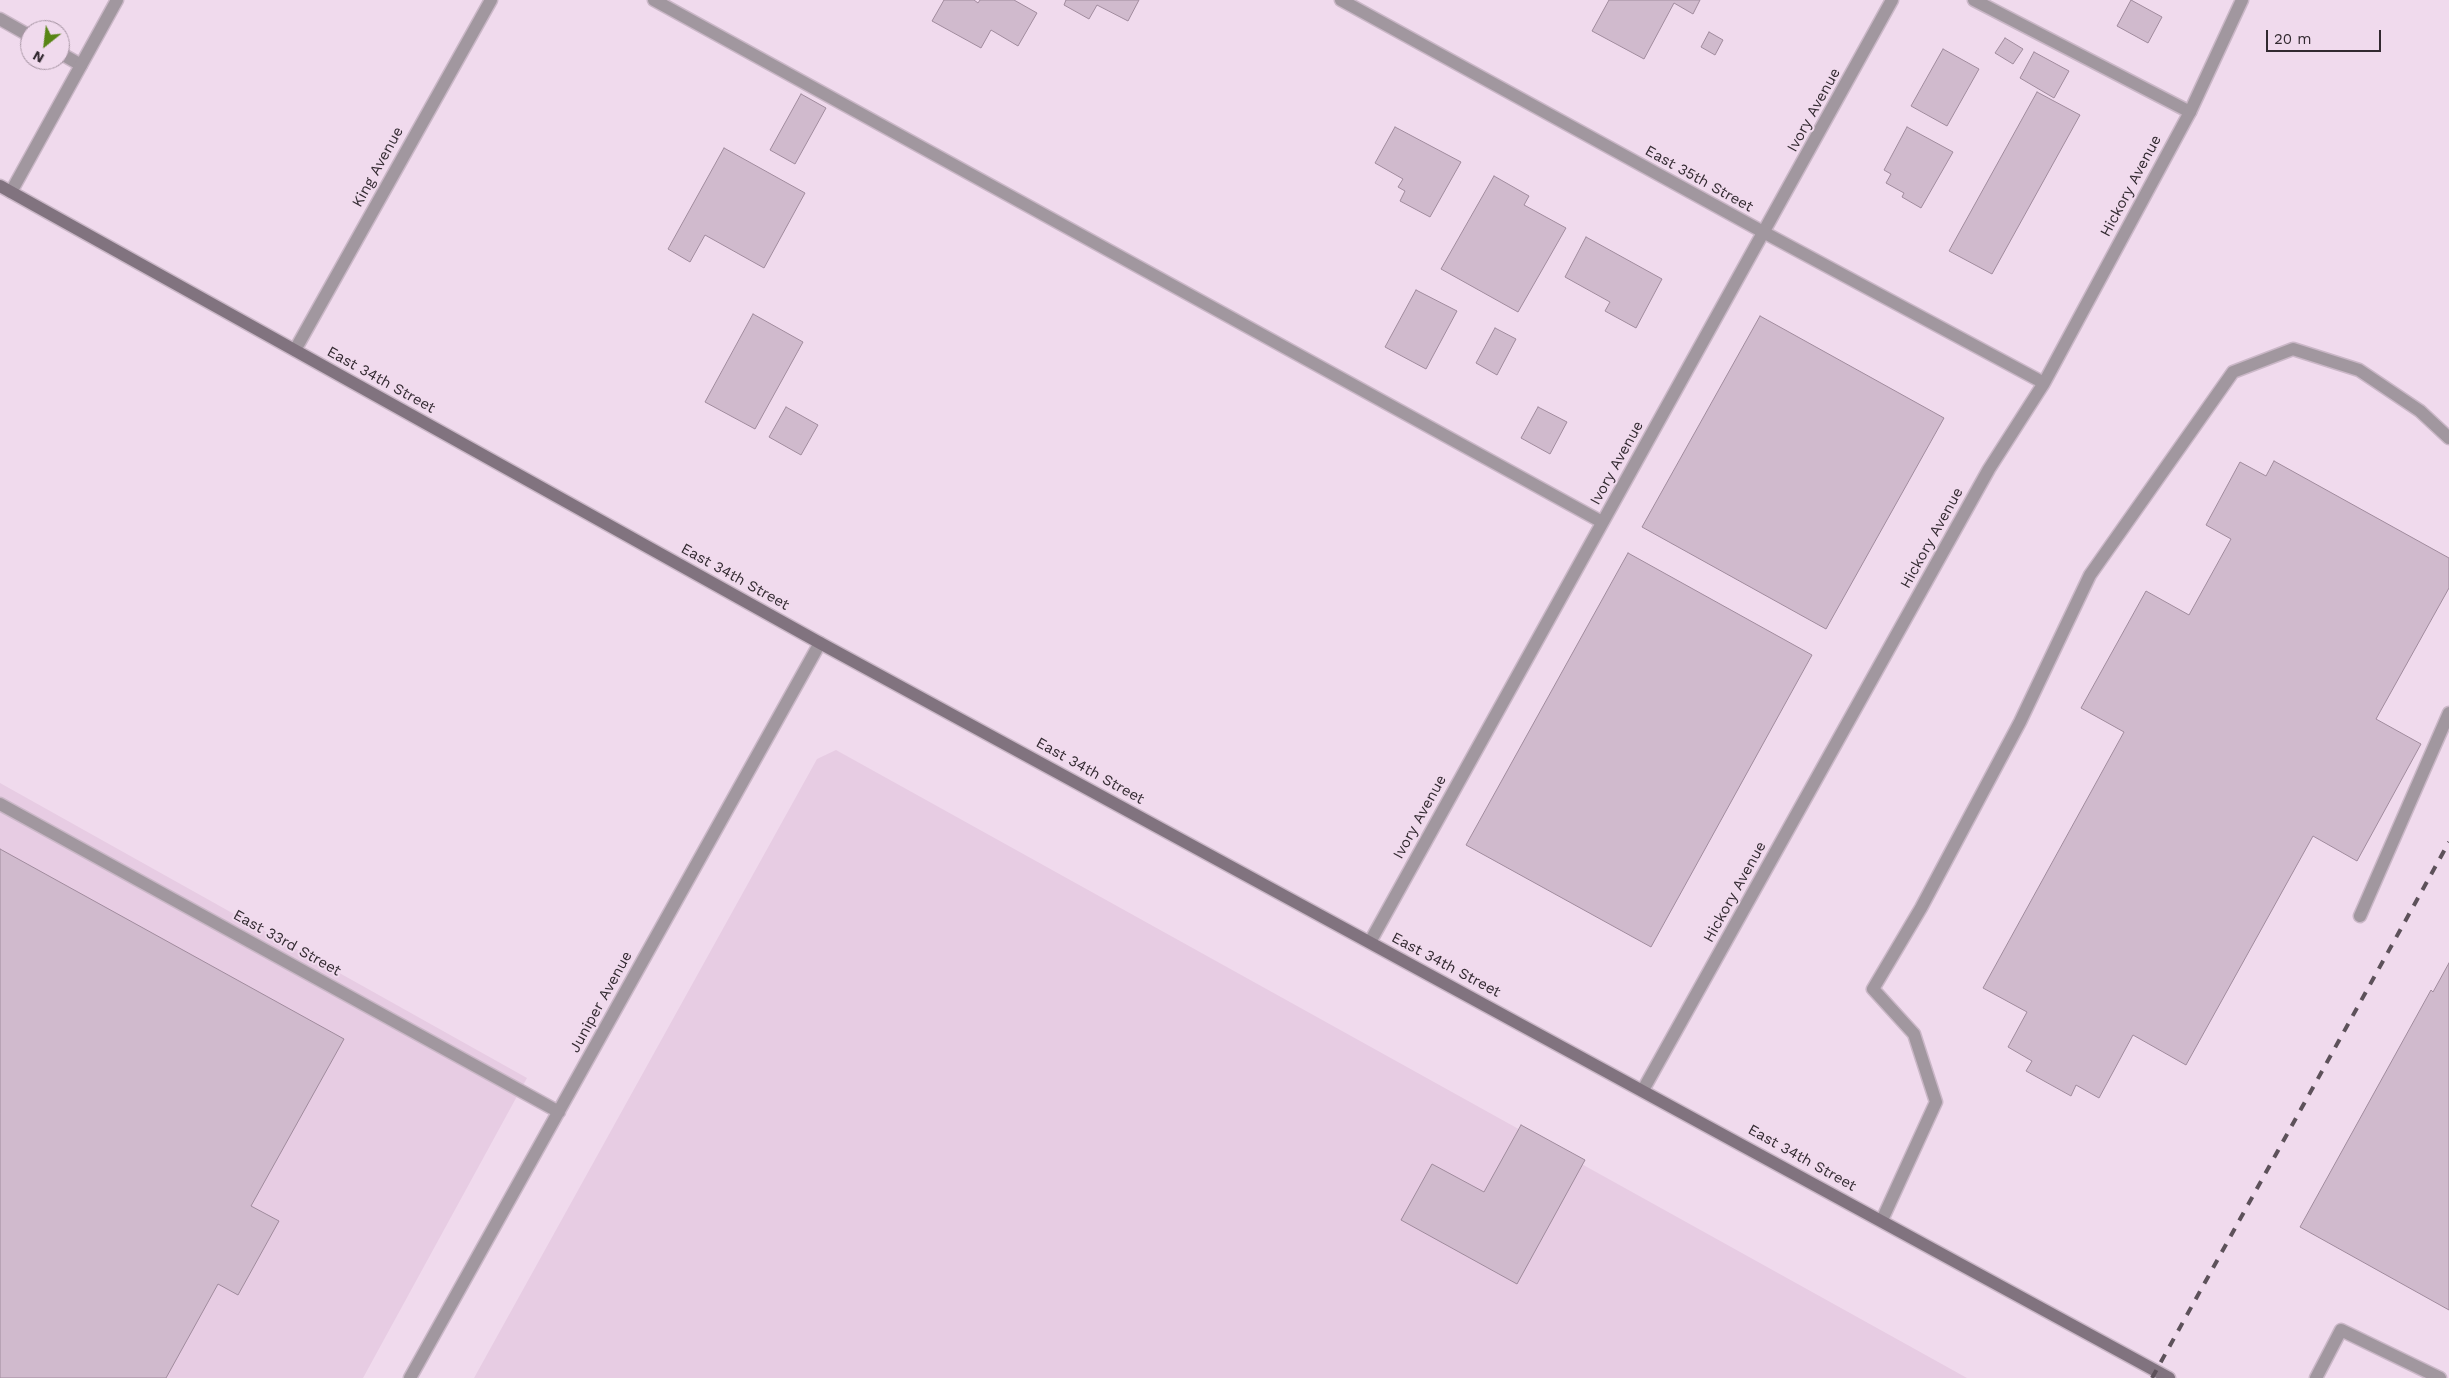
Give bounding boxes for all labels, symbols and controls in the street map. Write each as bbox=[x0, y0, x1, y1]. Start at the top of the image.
north arrow bbox=[20, 20, 70, 70]
scale bar bbox=[2269, 20, 2384, 52]
text: 20 m bbox=[2274, 30, 2312, 48]
text: N bbox=[30, 48, 47, 67]
street label: Ivory Avenue bbox=[1784, 65, 1844, 155]
street label: King Avenue bbox=[348, 124, 408, 210]
street label: Hickory Avenue bbox=[2097, 132, 2165, 240]
street label: East 35th Street bbox=[1642, 142, 1756, 216]
street label: East 34th Street bbox=[324, 343, 438, 417]
street label: Ivory Avenue bbox=[1587, 418, 1647, 508]
street label: Hickory Avenue bbox=[1897, 484, 1967, 592]
street label: East 34th Street bbox=[678, 540, 792, 614]
street label: East 34th Street bbox=[1033, 734, 1147, 808]
street label: Ivory Avenue bbox=[1390, 772, 1450, 862]
street label: Hickory Avenue bbox=[1700, 838, 1770, 946]
street label: East 33rd Street bbox=[230, 906, 344, 980]
street label: East 34th Street bbox=[1388, 929, 1504, 1001]
street label: Juniper Avenue bbox=[566, 948, 636, 1056]
street label: East 34th Street bbox=[1745, 1121, 1859, 1195]

